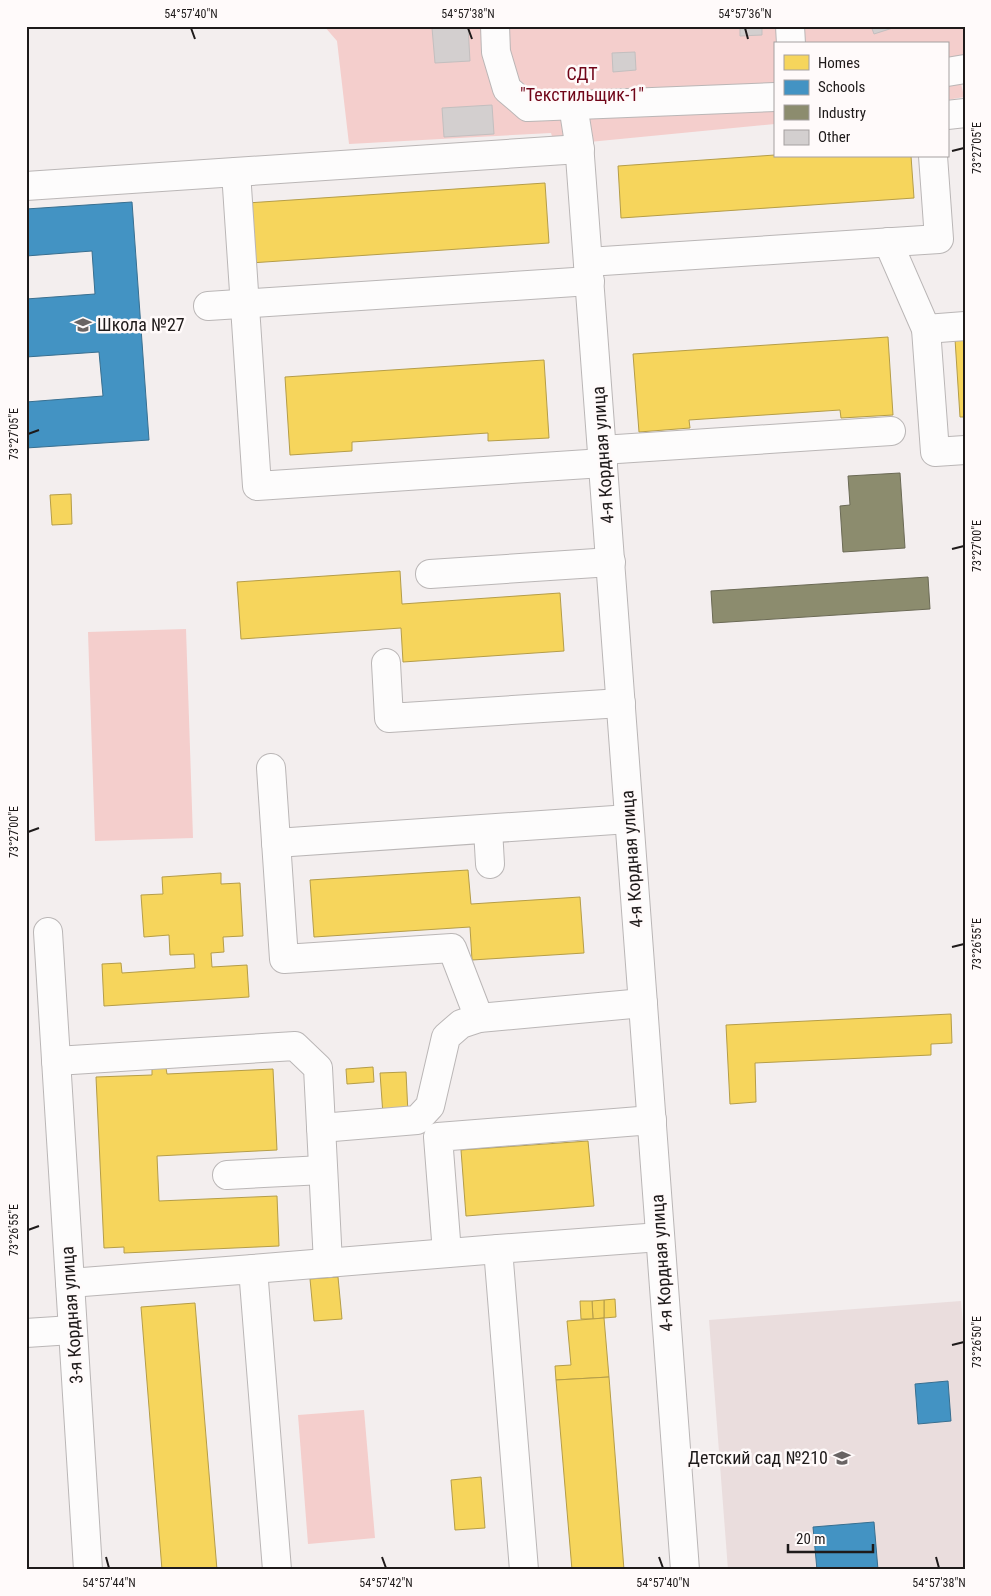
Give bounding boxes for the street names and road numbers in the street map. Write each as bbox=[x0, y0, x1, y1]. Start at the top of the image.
street label: 4-я Кордная улица bbox=[587, 386, 618, 524]
street label: 4-я Кордная улица bbox=[616, 790, 647, 928]
street label: 4-я Кордная улица bbox=[646, 1194, 677, 1332]
street label: 3-я Кордная улица bbox=[56, 1246, 87, 1384]

